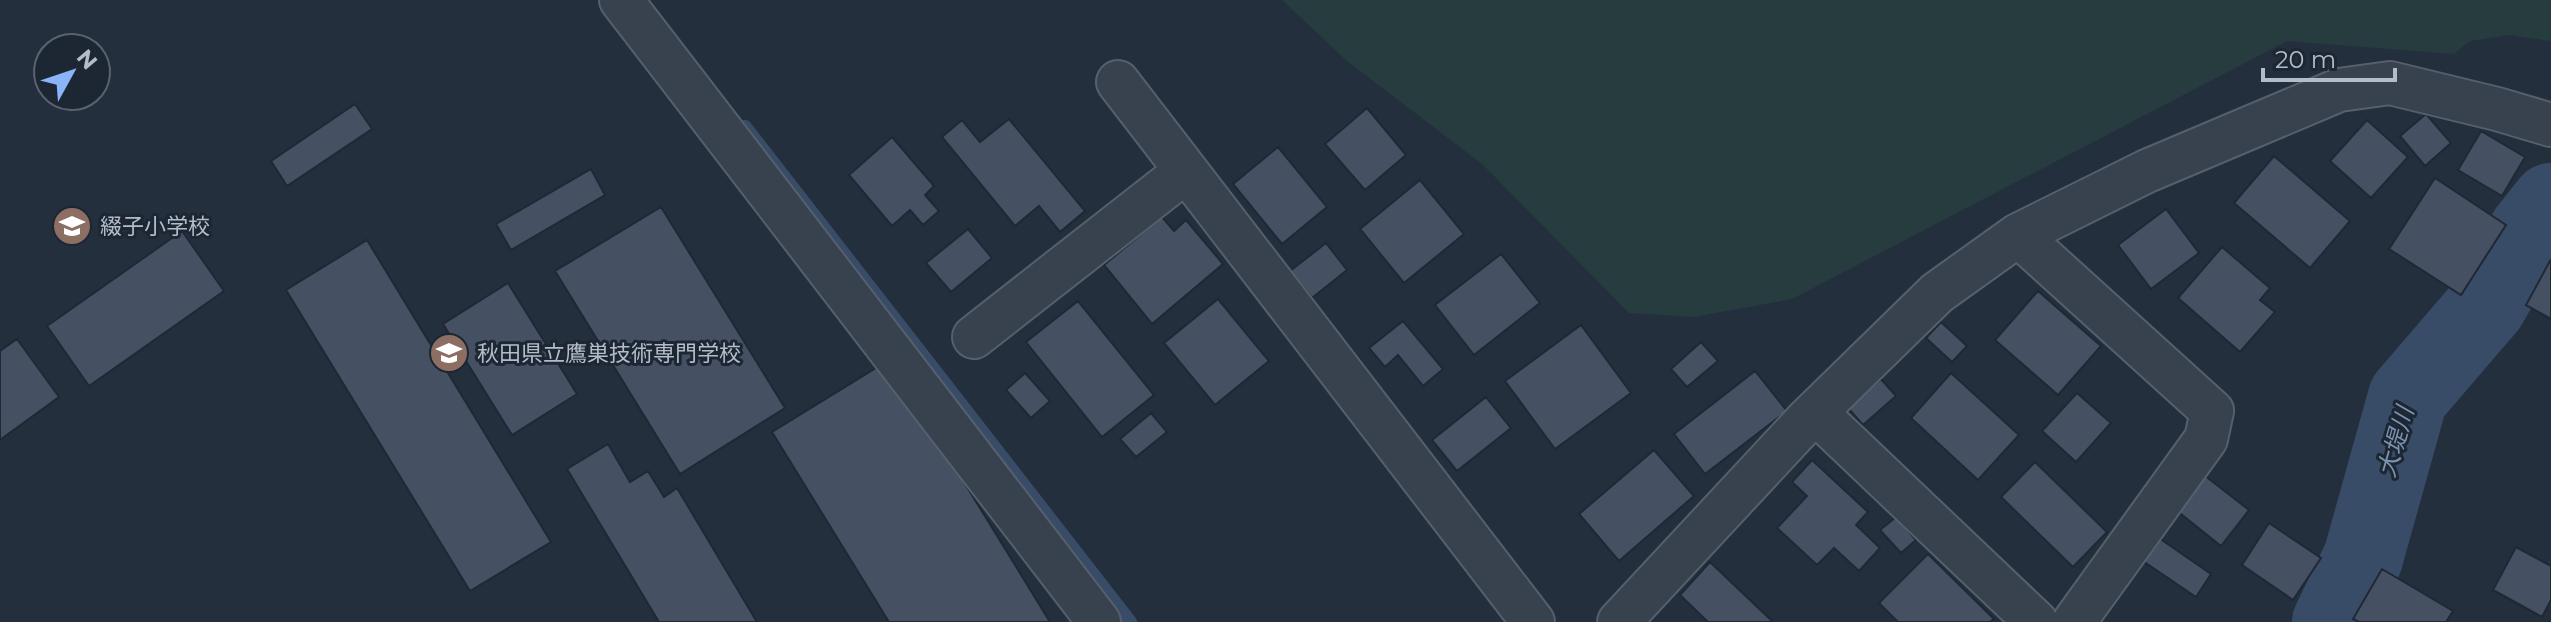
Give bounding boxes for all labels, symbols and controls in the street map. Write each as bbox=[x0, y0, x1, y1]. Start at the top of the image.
north arrow bbox=[32, 32, 112, 112]
scale bar bbox=[2263, 32, 2395, 82]
text: N bbox=[71, 44, 103, 75]
text: 20 m bbox=[2275, 45, 2336, 74]
school or university icon: 綴子小学校 bbox=[51, 205, 93, 247]
place label: 綴子小学校 bbox=[100, 213, 210, 240]
school or university icon: 秋田県立鷹巣技術専門学校 bbox=[428, 332, 470, 374]
place label: 秋田県立鷹巣技術専門学校 bbox=[477, 340, 741, 367]
water label: 大堤川 bbox=[2372, 400, 2420, 480]

